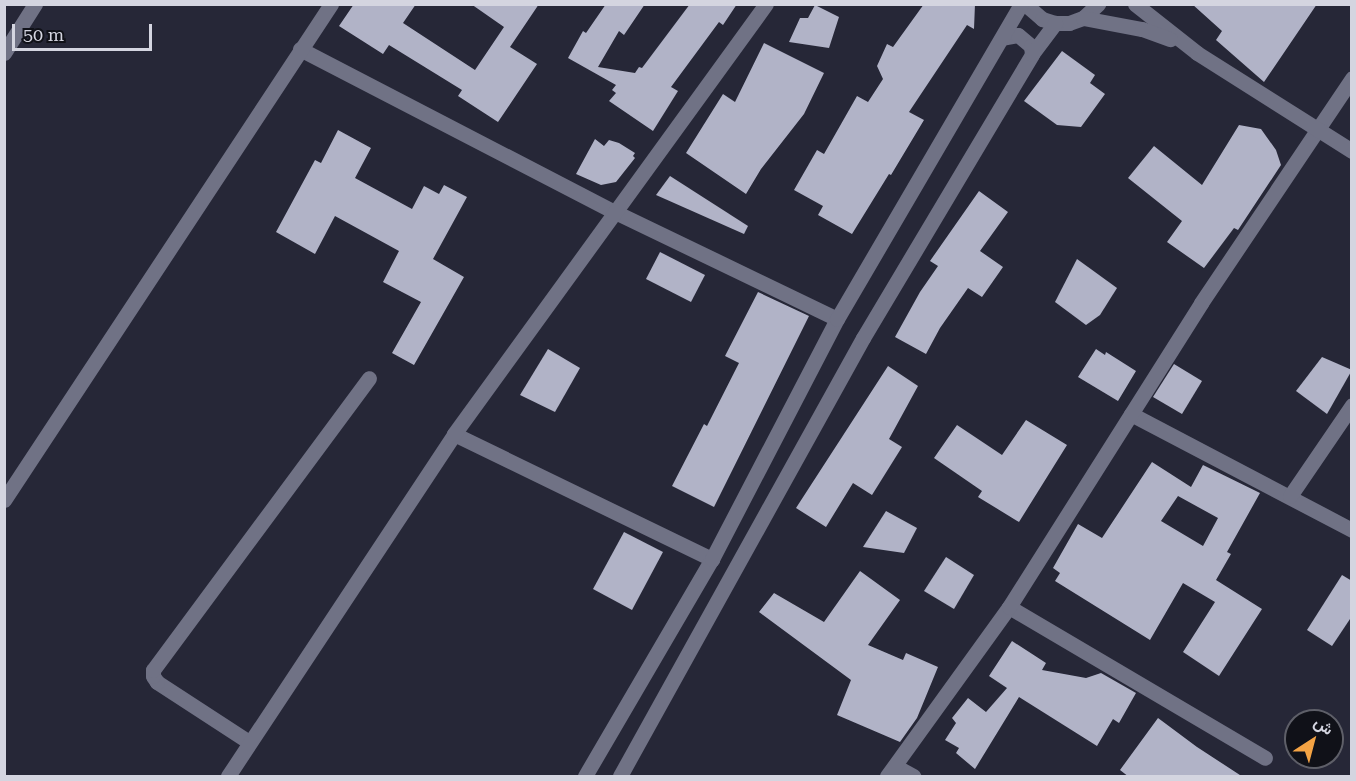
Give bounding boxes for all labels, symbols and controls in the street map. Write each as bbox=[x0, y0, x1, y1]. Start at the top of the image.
scale bar bbox=[15, 12, 154, 50]
text: 50 m bbox=[23, 24, 64, 45]
north arrow bbox=[1284, 709, 1344, 769]
text: ش bbox=[1310, 712, 1337, 739]

